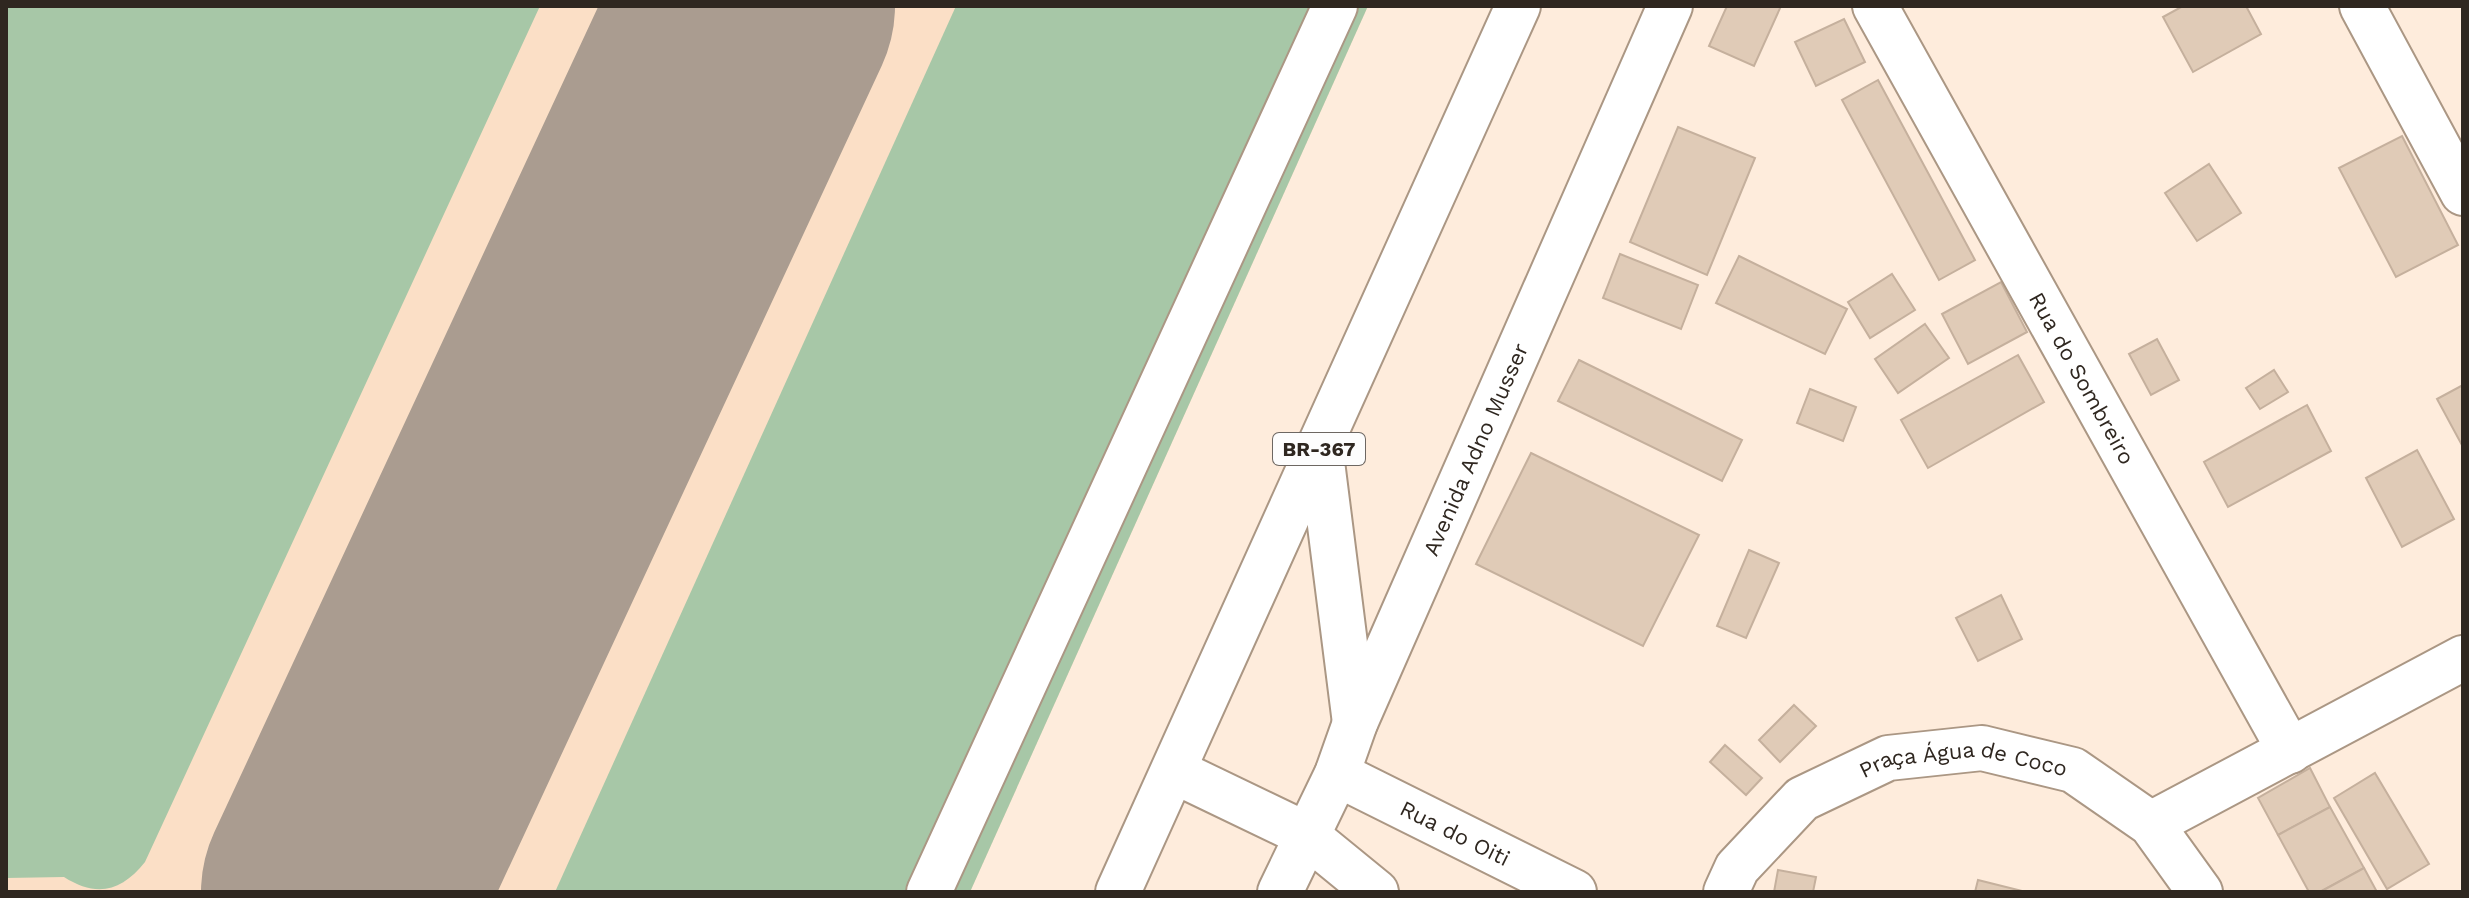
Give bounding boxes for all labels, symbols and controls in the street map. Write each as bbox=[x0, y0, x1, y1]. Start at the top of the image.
street label: Rua do Sombreiro bbox=[2024, 288, 2140, 469]
street label: Avenida Adno Musser bbox=[1418, 339, 1533, 559]
road number: BR-367 bbox=[1273, 433, 1365, 465]
street label: Praça Água de Coco bbox=[1855, 736, 2070, 783]
street label: Rua do Oiti bbox=[1396, 795, 1514, 871]

